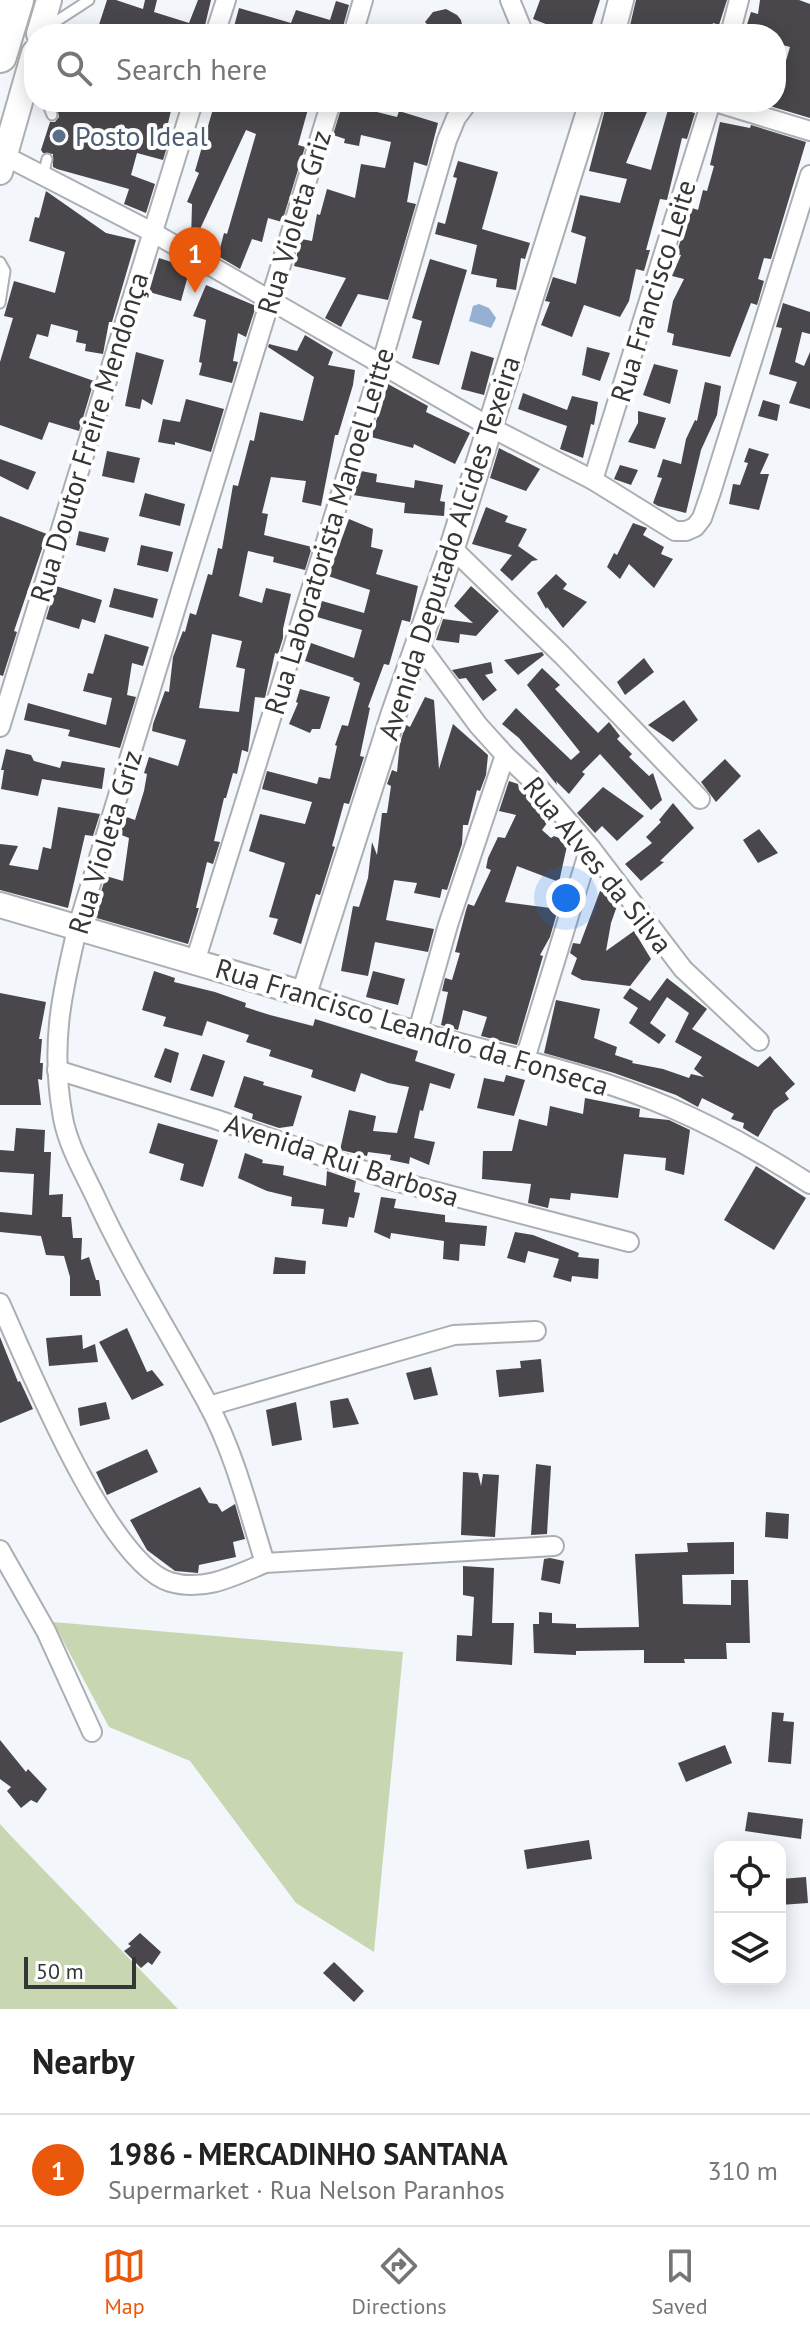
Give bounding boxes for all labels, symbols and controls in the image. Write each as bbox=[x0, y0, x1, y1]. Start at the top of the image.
search box bbox=[24, 24, 786, 112]
icon: search bbox=[52, 46, 96, 90]
text: Search here bbox=[116, 49, 267, 88]
place label: Posto Ideal bbox=[75, 117, 208, 154]
street label: Rua Violeta Griz bbox=[248, 125, 339, 318]
marker: Posto Ideal bbox=[50, 127, 68, 145]
street label: Rua Francisco Leite bbox=[601, 175, 704, 406]
pin: 1 bbox=[169, 227, 221, 293]
street label: Rua Doutor Freire Mendonça bbox=[21, 267, 156, 606]
street label: Rua Laboratorista Manoel Leitte bbox=[255, 343, 402, 719]
street label: Avenida Deputado Alcides Texeira bbox=[369, 351, 528, 745]
street label: Rua Violeta Griz bbox=[59, 745, 150, 938]
street label: Rua Alves da Silva bbox=[516, 769, 681, 961]
your location bbox=[546, 878, 586, 918]
street label: Rua Francisco Leandro da Fonseca bbox=[211, 949, 613, 1104]
street label: Avenida Rui Barbosa bbox=[220, 1104, 464, 1215]
map controls bbox=[714, 1841, 786, 1985]
button: locate bbox=[714, 1841, 786, 1913]
button: layers bbox=[714, 1913, 786, 1985]
scale bar bbox=[24, 1953, 136, 1989]
text: 50 m bbox=[36, 1957, 84, 1985]
text: Nearby bbox=[32, 2039, 134, 2083]
text: 1986 - MERCADINHO SANTANA bbox=[108, 2134, 508, 2173]
text: 1 bbox=[51, 2154, 65, 2187]
text: 310 m bbox=[707, 2154, 778, 2187]
text: Supermarket · Rua Nelson Paranhos bbox=[108, 2173, 505, 2206]
tab: Map bbox=[102, 2244, 146, 2320]
tab: Directions bbox=[351, 2244, 447, 2320]
tab: Saved bbox=[652, 2244, 707, 2320]

